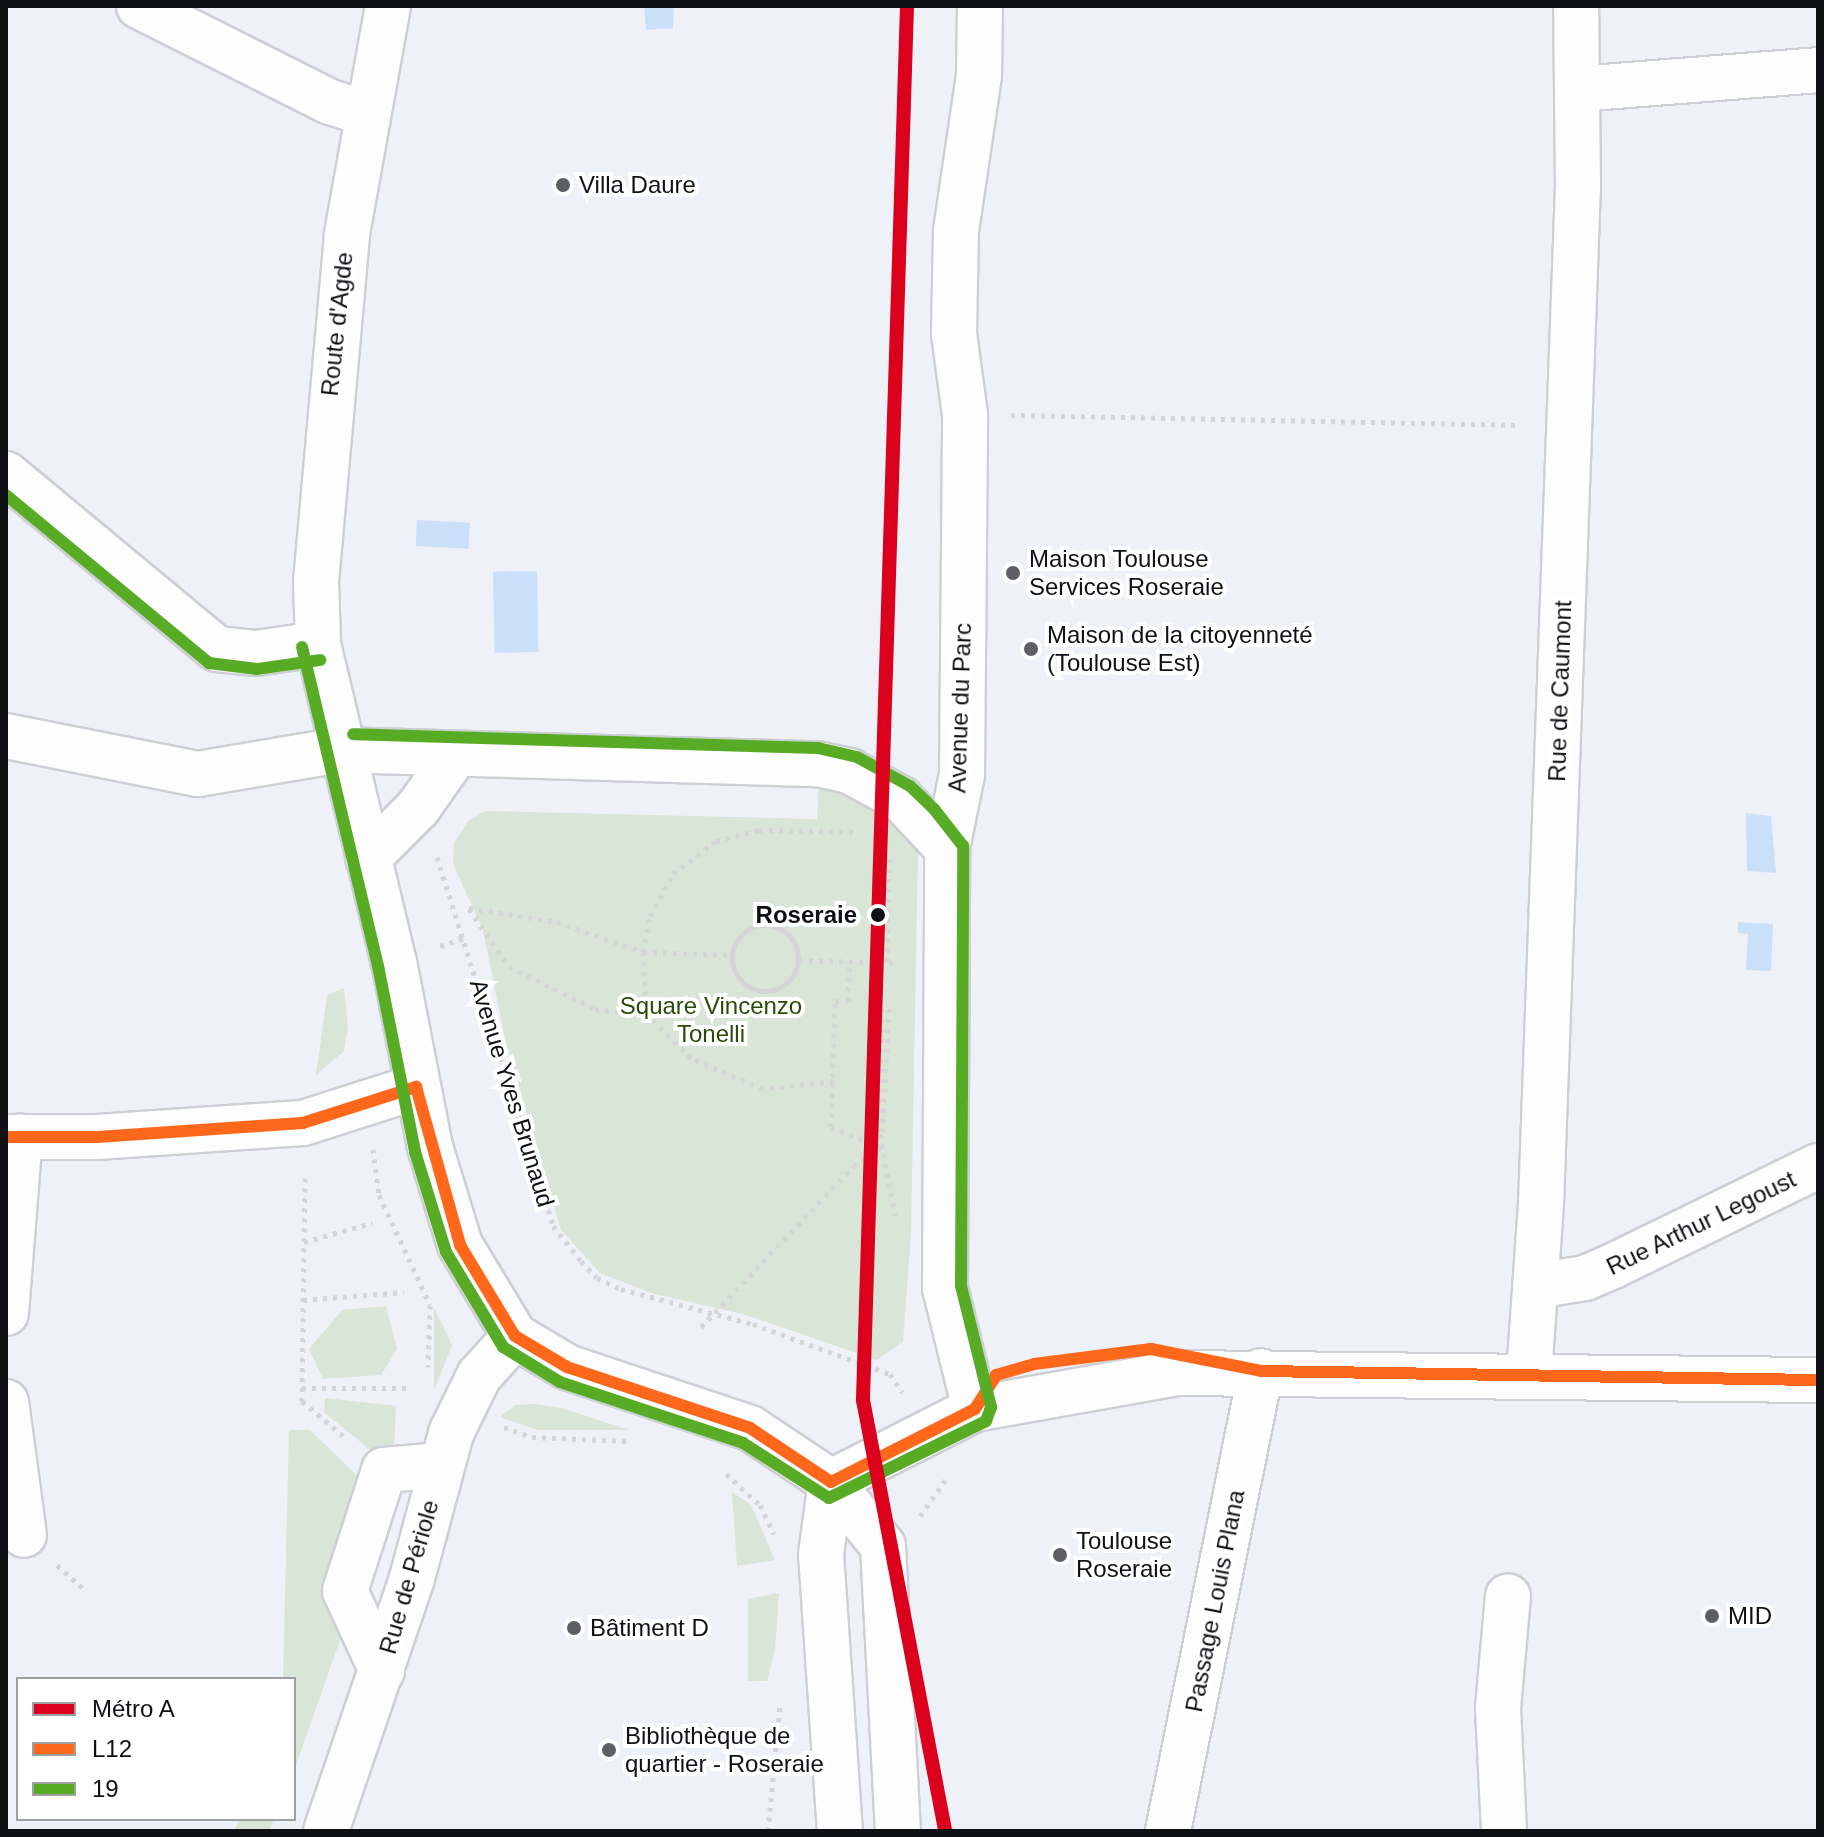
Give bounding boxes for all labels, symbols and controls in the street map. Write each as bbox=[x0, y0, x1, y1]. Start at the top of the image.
place label: Villa Daure bbox=[579, 171, 696, 199]
marker: Villa Daure bbox=[554, 176, 572, 194]
street label: Route d'Agde bbox=[315, 251, 359, 397]
place label: Maison Toulouse Services Roseraie bbox=[1029, 545, 1224, 601]
marker: Maison Toulouse Services Roseraie bbox=[1004, 564, 1022, 582]
street label: Rue de Caumont bbox=[1542, 600, 1578, 782]
place label: Maison de la citoyenneté (Toulouse Est) bbox=[1047, 621, 1312, 677]
street label: Avenue du Parc bbox=[943, 622, 977, 794]
marker: Maison de la citoyenneté (Toulouse Est) bbox=[1022, 640, 1040, 658]
place label: Roseraie bbox=[756, 901, 857, 929]
marker: Roseraie bbox=[864, 901, 892, 929]
street label: Avenue Yves Brunaud bbox=[464, 975, 560, 1211]
park label: Square Vincenzo Tonelli bbox=[620, 992, 802, 1048]
street label: Rue Arthur Legoust bbox=[1601, 1164, 1801, 1282]
street label: Passage Louis Plana bbox=[1179, 1488, 1251, 1714]
street label: Rue de Périole bbox=[373, 1497, 445, 1657]
place label: Toulouse Roseraie bbox=[1076, 1527, 1172, 1583]
marker: Toulouse Roseraie bbox=[1051, 1546, 1069, 1564]
place label: MID bbox=[1728, 1602, 1772, 1630]
marker: MID bbox=[1703, 1607, 1721, 1625]
place label: Bâtiment D bbox=[590, 1614, 709, 1642]
marker: Bâtiment D bbox=[565, 1619, 583, 1637]
legend bbox=[16, 1677, 296, 1821]
text: Métro A bbox=[92, 1695, 175, 1722]
place label: Bibliothèque de quartier - Roseraie bbox=[625, 1722, 824, 1778]
text: L12 bbox=[92, 1735, 132, 1762]
marker: Bibliothèque de quartier - Roseraie bbox=[600, 1741, 618, 1759]
text: 19 bbox=[92, 1775, 119, 1802]

